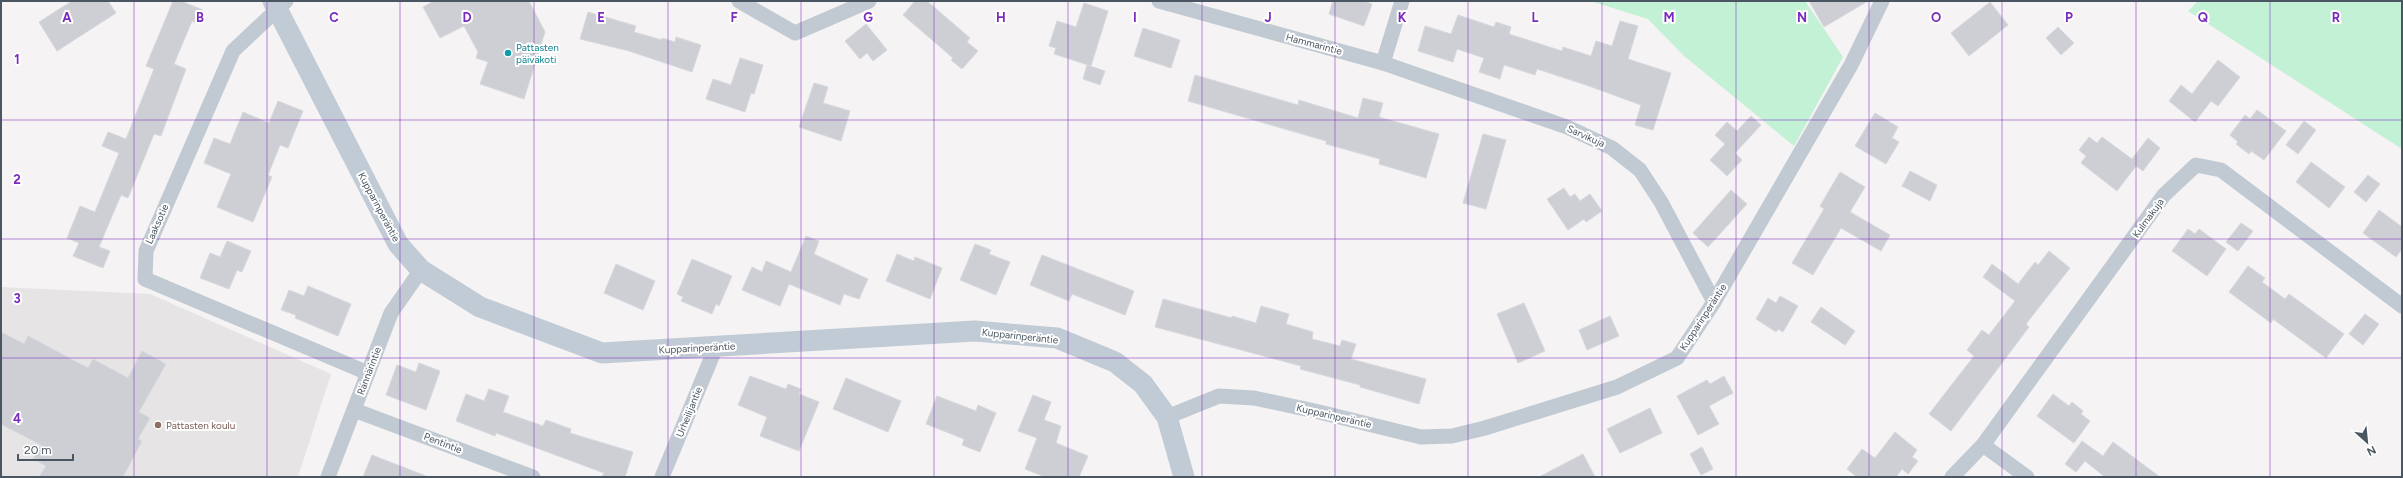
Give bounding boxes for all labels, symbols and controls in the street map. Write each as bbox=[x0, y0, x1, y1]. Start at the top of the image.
text: A bbox=[62, 10, 72, 25]
text: B bbox=[196, 10, 204, 25]
text: C bbox=[329, 10, 339, 25]
text: D bbox=[462, 10, 472, 25]
text: E bbox=[597, 10, 605, 25]
text: F bbox=[730, 10, 738, 25]
text: G bbox=[863, 10, 873, 25]
text: H bbox=[996, 10, 1006, 25]
text: I bbox=[1133, 10, 1137, 25]
text: J bbox=[1264, 10, 1272, 25]
text: K bbox=[1398, 10, 1407, 25]
text: L bbox=[1532, 10, 1539, 25]
text: M bbox=[1663, 10, 1675, 25]
text: N bbox=[1797, 10, 1807, 25]
text: O bbox=[1931, 10, 1941, 25]
text: P bbox=[2065, 10, 2073, 25]
text: Q bbox=[2198, 10, 2208, 25]
text: R bbox=[2332, 10, 2341, 25]
street label: Hammarintie bbox=[1285, 30, 1344, 58]
place label: Pattasten päiväkoti bbox=[516, 41, 559, 66]
marker: Pattasten päiväkoti bbox=[503, 48, 513, 58]
text: 1 bbox=[14, 52, 20, 67]
street label: Sarvikuja bbox=[1565, 122, 1607, 150]
street label: Kupparinperäntie bbox=[355, 170, 403, 244]
text: 2 bbox=[13, 172, 21, 187]
street label: Kulmakuja bbox=[2129, 196, 2167, 240]
street label: Laaksotie bbox=[142, 202, 172, 246]
street label: Kupparinperäntie bbox=[1677, 281, 1730, 353]
text: 3 bbox=[13, 291, 21, 306]
street label: Kupparinperäntie bbox=[981, 326, 1059, 347]
street label: Kupparinperäntie bbox=[658, 339, 736, 357]
street label: Rännärintie bbox=[354, 345, 384, 397]
street label: Urheilijantie bbox=[673, 384, 705, 439]
street label: Kupparinperäntie bbox=[1295, 401, 1373, 431]
text: 4 bbox=[13, 411, 21, 426]
place label: Pattasten koulu bbox=[166, 419, 235, 432]
marker: Pattasten koulu bbox=[153, 420, 163, 430]
north arrow bbox=[2347, 422, 2387, 462]
street label: Pentintie bbox=[422, 430, 464, 456]
scale bar bbox=[18, 436, 73, 462]
text: 20 m bbox=[24, 443, 52, 457]
text: N bbox=[2365, 443, 2378, 458]

